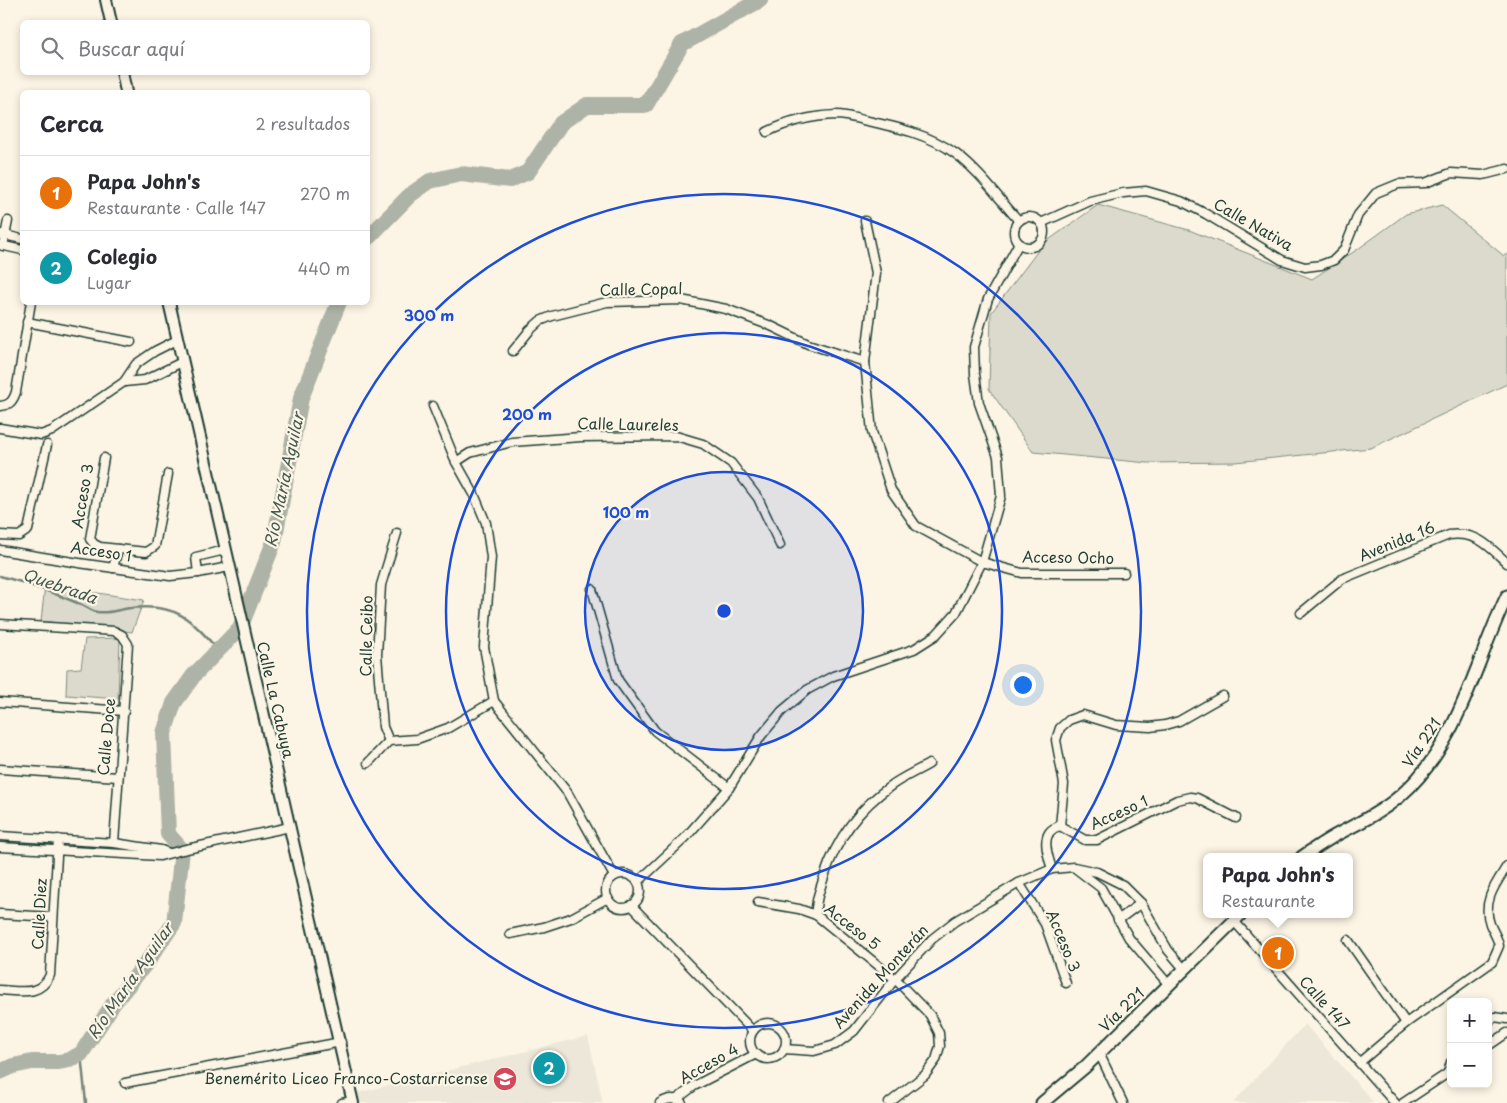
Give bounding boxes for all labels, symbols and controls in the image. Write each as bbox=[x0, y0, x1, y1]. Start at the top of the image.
search box bbox=[20, 20, 370, 75]
icon: search bbox=[38, 34, 66, 62]
text: Buscar aquí bbox=[78, 34, 185, 62]
text: Cerca bbox=[40, 107, 104, 139]
text: 2 resultados bbox=[256, 111, 350, 135]
text: Papa John's bbox=[87, 167, 200, 195]
text: 1 bbox=[52, 181, 60, 205]
text: 270 m bbox=[300, 181, 350, 205]
street label: Calle Nativa bbox=[1210, 192, 1298, 256]
text: Restaurante · Calle 147 bbox=[87, 195, 266, 219]
text: Colegio bbox=[87, 242, 157, 270]
text: 2 bbox=[50, 256, 62, 280]
text: 440 m bbox=[298, 256, 350, 280]
text: Lugar bbox=[87, 270, 131, 294]
street label: Calle Copal bbox=[599, 276, 683, 301]
text: 300 m bbox=[404, 303, 454, 326]
text: 200 m bbox=[502, 402, 552, 425]
water label: Río María Aguilar bbox=[257, 408, 310, 549]
street label: Calle Laureles bbox=[577, 411, 679, 436]
street label: Acceso 3 bbox=[65, 462, 99, 530]
text: 100 m bbox=[603, 500, 649, 523]
street label: Avenida 16 bbox=[1355, 515, 1438, 566]
street label: Acceso 1 bbox=[69, 534, 133, 567]
street label: Acceso Ocho bbox=[1022, 544, 1114, 569]
water label: Quebrada bbox=[20, 561, 102, 609]
street label: Calle Ceibo bbox=[353, 595, 378, 677]
centre of rings bbox=[715, 602, 733, 620]
street label: Calle La Cabuya bbox=[252, 639, 301, 761]
your location bbox=[1010, 672, 1036, 698]
street label: Calle Doce bbox=[91, 697, 120, 776]
street label: Vía 221 bbox=[1396, 713, 1446, 772]
street label: Acceso 1 bbox=[1086, 789, 1151, 835]
popup bbox=[1203, 853, 1353, 918]
text: Papa John's bbox=[1221, 860, 1335, 888]
street label: Calle Diez bbox=[25, 878, 52, 950]
text: Restaurante bbox=[1221, 888, 1315, 912]
street label: Acceso 5 bbox=[820, 897, 886, 955]
street label: Acceso 3 bbox=[1041, 906, 1087, 975]
water label: Río María Aguilar bbox=[80, 915, 180, 1043]
street label: Avenida Monterán bbox=[827, 919, 933, 1033]
pin: 1 bbox=[1262, 934, 1294, 972]
street label: Calle 147 bbox=[1295, 970, 1356, 1035]
street label: Vía 221 bbox=[1093, 981, 1149, 1037]
map controls bbox=[1447, 998, 1492, 1088]
button: + bbox=[1447, 998, 1492, 1043]
street label: Acceso 4 bbox=[674, 1037, 742, 1089]
button: − bbox=[1447, 1043, 1492, 1088]
pin: 2 bbox=[533, 1049, 565, 1087]
place label: Benemérito Liceo Franco-Costarricense bbox=[204, 1066, 488, 1089]
school or university icon: Benemérito Liceo Franco-Costarricense bbox=[492, 1066, 518, 1092]

